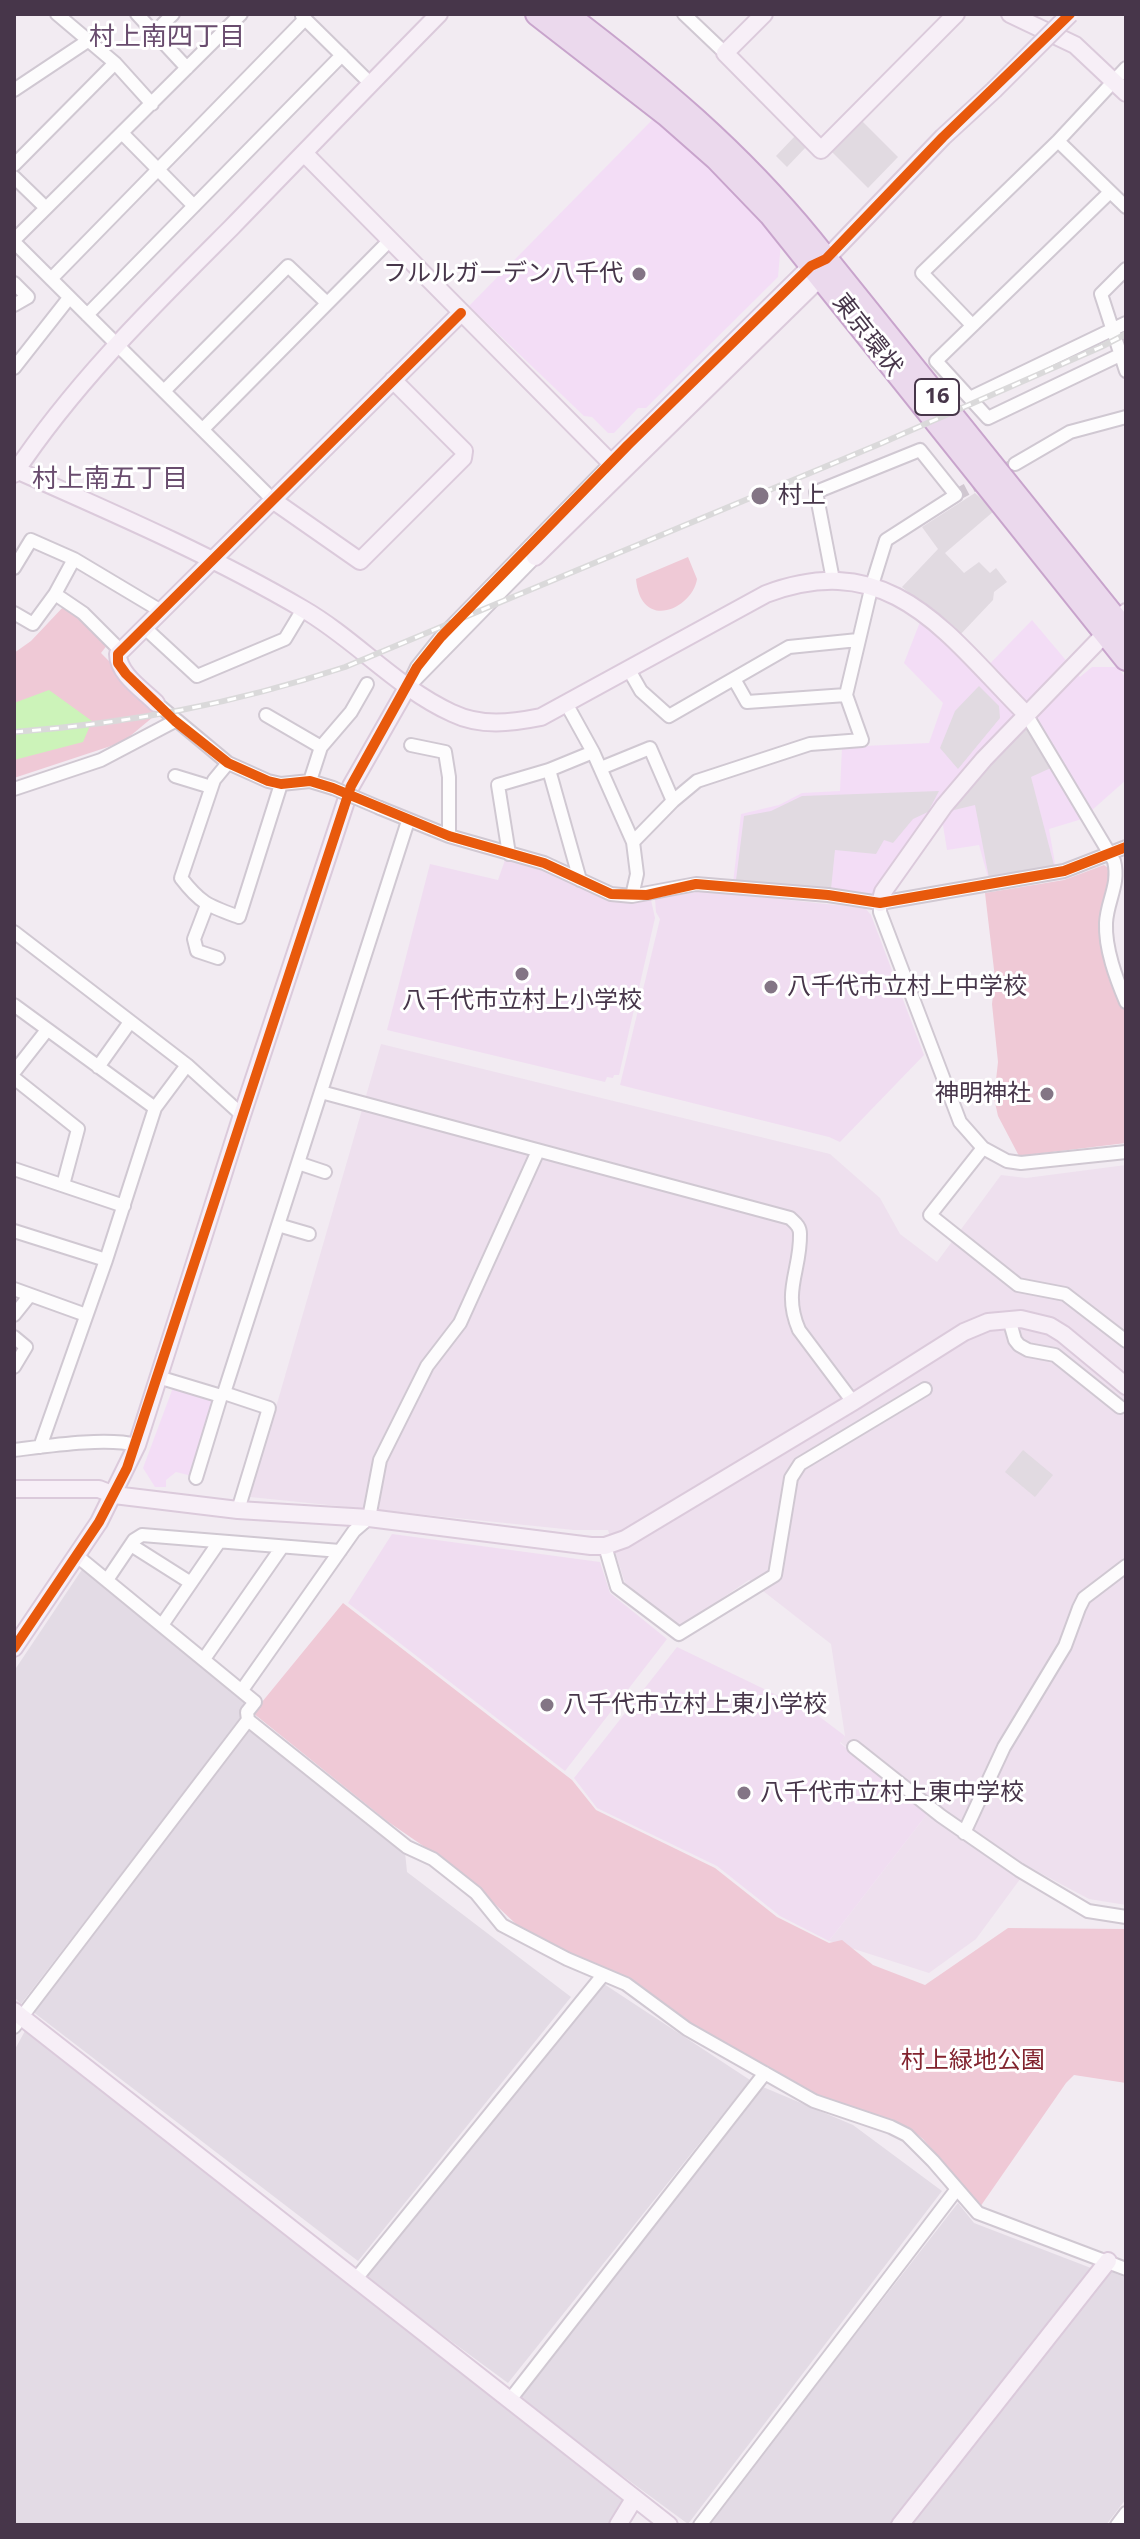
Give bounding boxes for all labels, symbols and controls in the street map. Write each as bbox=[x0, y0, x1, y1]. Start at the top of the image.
district label: 村上南四丁目 bbox=[89, 22, 245, 54]
place label: フルルガーデン八千代 bbox=[383, 260, 623, 288]
marker: フルルガーデン八千代 bbox=[630, 265, 648, 283]
street label: 東京環状 bbox=[826, 288, 908, 382]
road number: 16 bbox=[915, 379, 959, 415]
district label: 村上南五丁目 bbox=[32, 464, 188, 496]
place label: 村上 bbox=[778, 482, 826, 510]
marker: 村上 bbox=[749, 485, 771, 507]
marker: 八千代市立村上小学校 bbox=[513, 965, 531, 983]
place label: 八千代市立村上中学校 bbox=[787, 973, 1027, 1001]
marker: 八千代市立村上中学校 bbox=[762, 978, 780, 996]
place label: 八千代市立村上小学校 bbox=[402, 987, 642, 1015]
place label: 神明神社 bbox=[935, 1080, 1031, 1108]
marker: 神明神社 bbox=[1038, 1085, 1056, 1103]
place label: 八千代市立村上東小学校 bbox=[563, 1691, 827, 1719]
marker: 八千代市立村上東小学校 bbox=[538, 1696, 556, 1714]
place label: 八千代市立村上東中学校 bbox=[760, 1779, 1024, 1807]
marker: 八千代市立村上東中学校 bbox=[735, 1784, 753, 1802]
park label: 村上緑地公園 bbox=[901, 2047, 1045, 2075]

